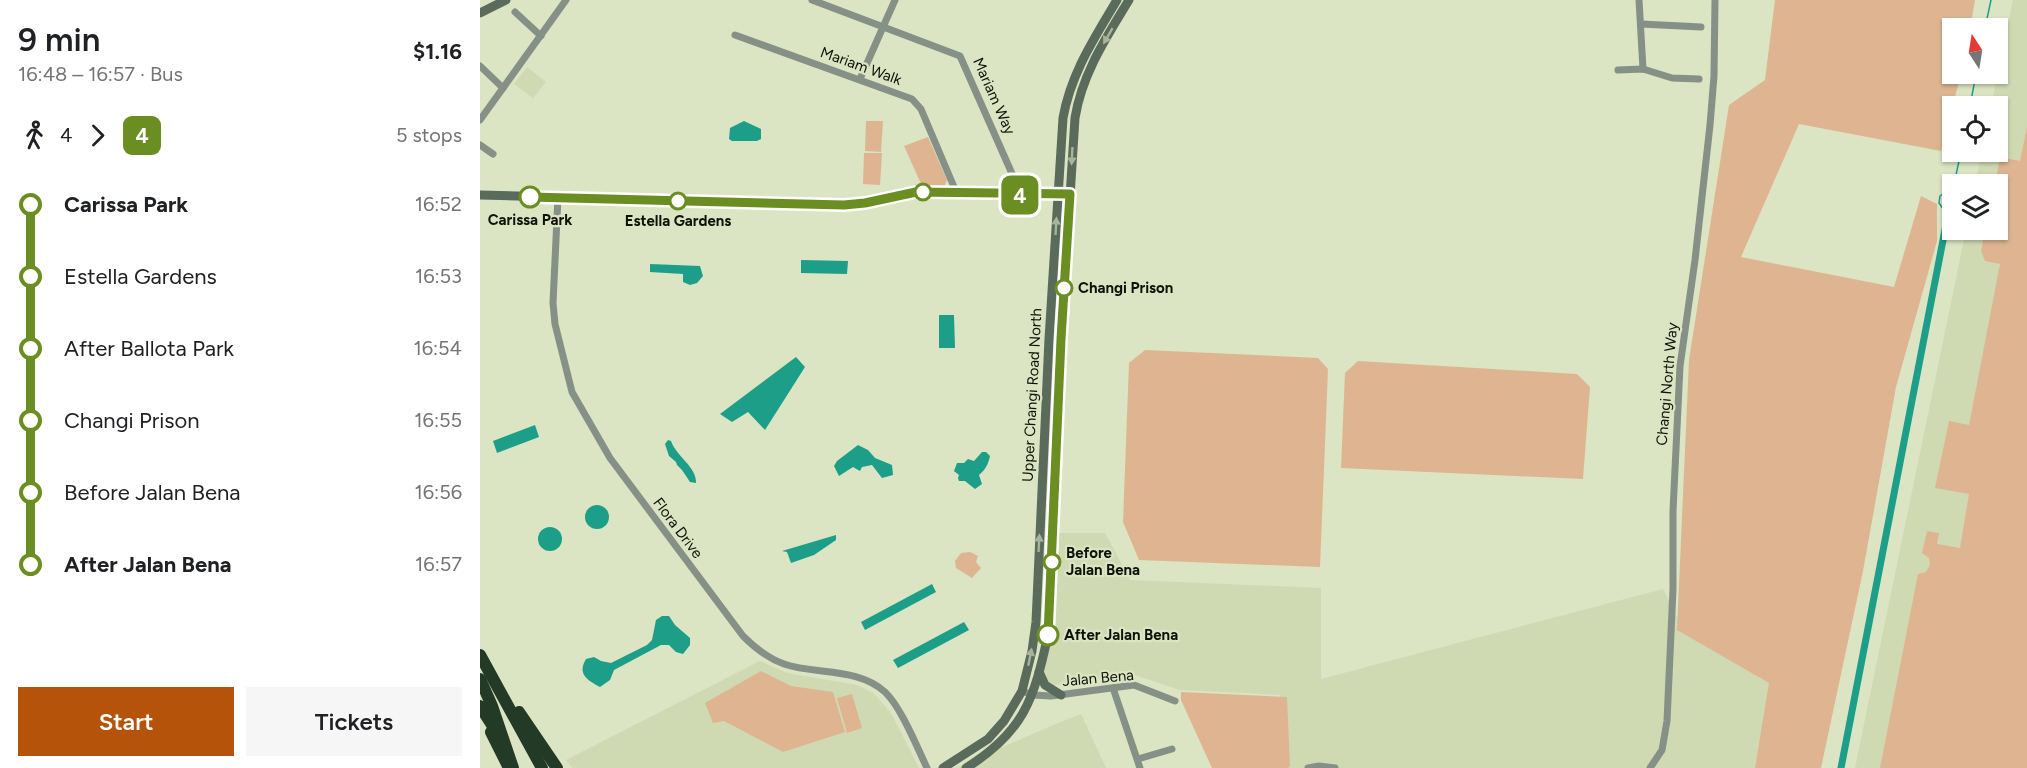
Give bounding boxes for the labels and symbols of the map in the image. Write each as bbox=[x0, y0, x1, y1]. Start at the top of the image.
north arrow bbox=[1942, 18, 2008, 84]
one-way arrow bbox=[1103, 27, 1113, 44]
street label: Mariam Walk bbox=[818, 43, 905, 89]
street label: Mariam Way bbox=[969, 55, 1019, 137]
one-way arrow bbox=[1068, 147, 1077, 166]
line badge: 4 bbox=[1000, 176, 1040, 214]
unlabelled marker bbox=[914, 183, 932, 201]
marker: Carissa Park bbox=[519, 186, 541, 208]
marker: Estella Gardens bbox=[669, 192, 687, 210]
place label: Carissa Park bbox=[488, 211, 572, 229]
place label: Estella Gardens bbox=[625, 212, 731, 230]
one-way arrow bbox=[1051, 216, 1060, 235]
marker: Changi Prison bbox=[1055, 279, 1073, 297]
place label: Changi Prison bbox=[1078, 279, 1173, 297]
street label: Upper Changi Road North bbox=[1018, 308, 1046, 482]
street label: Changi North Way bbox=[1653, 322, 1681, 446]
street label: Flora Drive bbox=[649, 494, 707, 562]
one-way arrow bbox=[1035, 533, 1044, 552]
place label: Before Jalan Bena bbox=[1066, 544, 1140, 579]
marker: Before Jalan Bena bbox=[1043, 553, 1061, 571]
marker: After Jalan Bena bbox=[1037, 624, 1059, 646]
place label: After Jalan Bena bbox=[1064, 626, 1178, 644]
one-way arrow bbox=[1026, 647, 1035, 666]
street label: Jalan Bena bbox=[1061, 666, 1135, 690]

